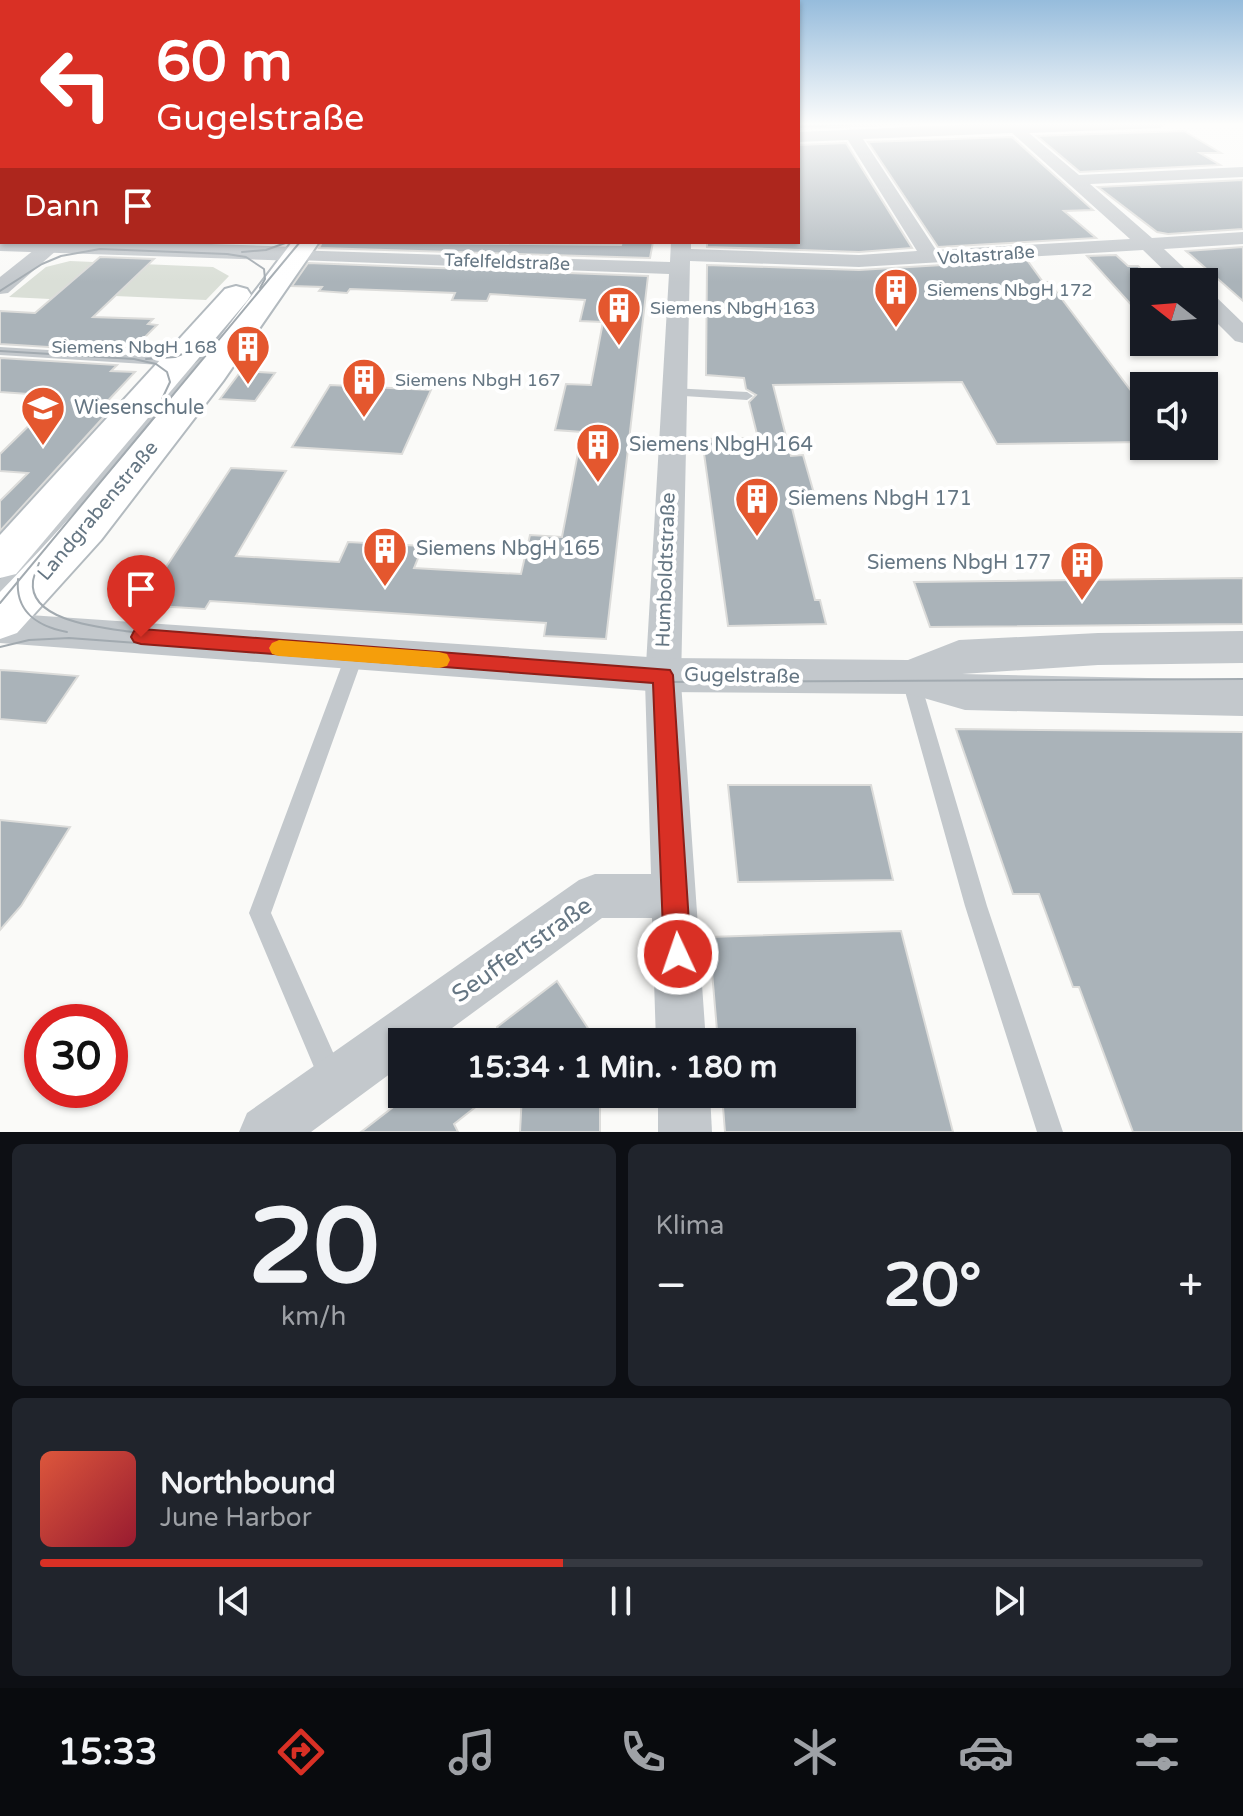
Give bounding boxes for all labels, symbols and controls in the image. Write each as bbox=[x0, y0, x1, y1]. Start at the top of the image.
text: 60 m bbox=[156, 29, 292, 96]
icon: left bbox=[24, 32, 128, 136]
text: Gugelstraße bbox=[156, 97, 364, 140]
icon: arrive bbox=[116, 184, 160, 228]
text: Dann bbox=[24, 188, 100, 225]
street label: Voltastraße bbox=[937, 241, 1035, 269]
street label: Tafelfeldstraße bbox=[443, 249, 571, 275]
building icon: Siemens NbgH 172 bbox=[872, 266, 920, 329]
north arrow bbox=[1130, 268, 1218, 356]
map controls bbox=[1130, 268, 1218, 460]
place label: Siemens NbgH 172 bbox=[927, 279, 1093, 301]
building icon: Siemens NbgH 163 bbox=[595, 284, 643, 347]
place label: Siemens NbgH 163 bbox=[650, 297, 816, 319]
building icon: Siemens NbgH 168 bbox=[224, 323, 272, 386]
place label: Siemens NbgH 168 bbox=[51, 336, 217, 358]
building icon: Siemens NbgH 167 bbox=[340, 356, 388, 419]
place label: Siemens NbgH 167 bbox=[395, 369, 561, 391]
button: sound bbox=[1130, 372, 1218, 460]
school or university icon: Wiesenschule bbox=[19, 384, 67, 447]
place label: Wiesenschule bbox=[74, 396, 204, 420]
building icon: Siemens NbgH 164 bbox=[574, 421, 622, 484]
place label: Siemens NbgH 164 bbox=[629, 433, 813, 457]
street label: Landgrabenstraße bbox=[33, 436, 163, 586]
building icon: Siemens NbgH 171 bbox=[733, 475, 781, 538]
place label: Siemens NbgH 171 bbox=[788, 487, 972, 511]
street label: Humboldtstraße bbox=[651, 492, 681, 648]
building icon: Siemens NbgH 165 bbox=[361, 525, 409, 588]
place label: Siemens NbgH 165 bbox=[416, 537, 600, 561]
building icon: Siemens NbgH 177 bbox=[1058, 539, 1106, 602]
place label: Siemens NbgH 177 bbox=[867, 551, 1051, 575]
pin bbox=[107, 555, 175, 637]
icon: arrive bbox=[119, 567, 163, 611]
street label: Gugelstraße bbox=[684, 663, 800, 689]
street label: Seuffertstraße bbox=[446, 891, 598, 1009]
position arrow bbox=[636, 912, 720, 996]
speed limit sign: 30 bbox=[24, 1004, 128, 1108]
text: 15:34 · 1 Min. · 180 m bbox=[467, 1049, 777, 1086]
text: 20 bbox=[248, 1186, 379, 1311]
text: Klima bbox=[656, 1210, 724, 1241]
text: 20° bbox=[884, 1250, 982, 1322]
text: − bbox=[656, 1260, 687, 1313]
text: + bbox=[1178, 1260, 1203, 1313]
text: km/h bbox=[281, 1301, 346, 1332]
text: Northbound bbox=[160, 1465, 336, 1502]
text: June Harbor bbox=[160, 1502, 312, 1533]
icon: previous bbox=[212, 1579, 256, 1623]
icon: pause bbox=[599, 1579, 643, 1623]
icon: next bbox=[987, 1579, 1031, 1623]
icon: directions bbox=[273, 1724, 329, 1780]
icon: music bbox=[444, 1724, 500, 1780]
icon: phone bbox=[615, 1724, 671, 1780]
icon: climate bbox=[787, 1724, 843, 1780]
icon: car bbox=[958, 1724, 1014, 1780]
icon: filters bbox=[1129, 1724, 1185, 1780]
text: 15:33 bbox=[58, 1731, 157, 1774]

